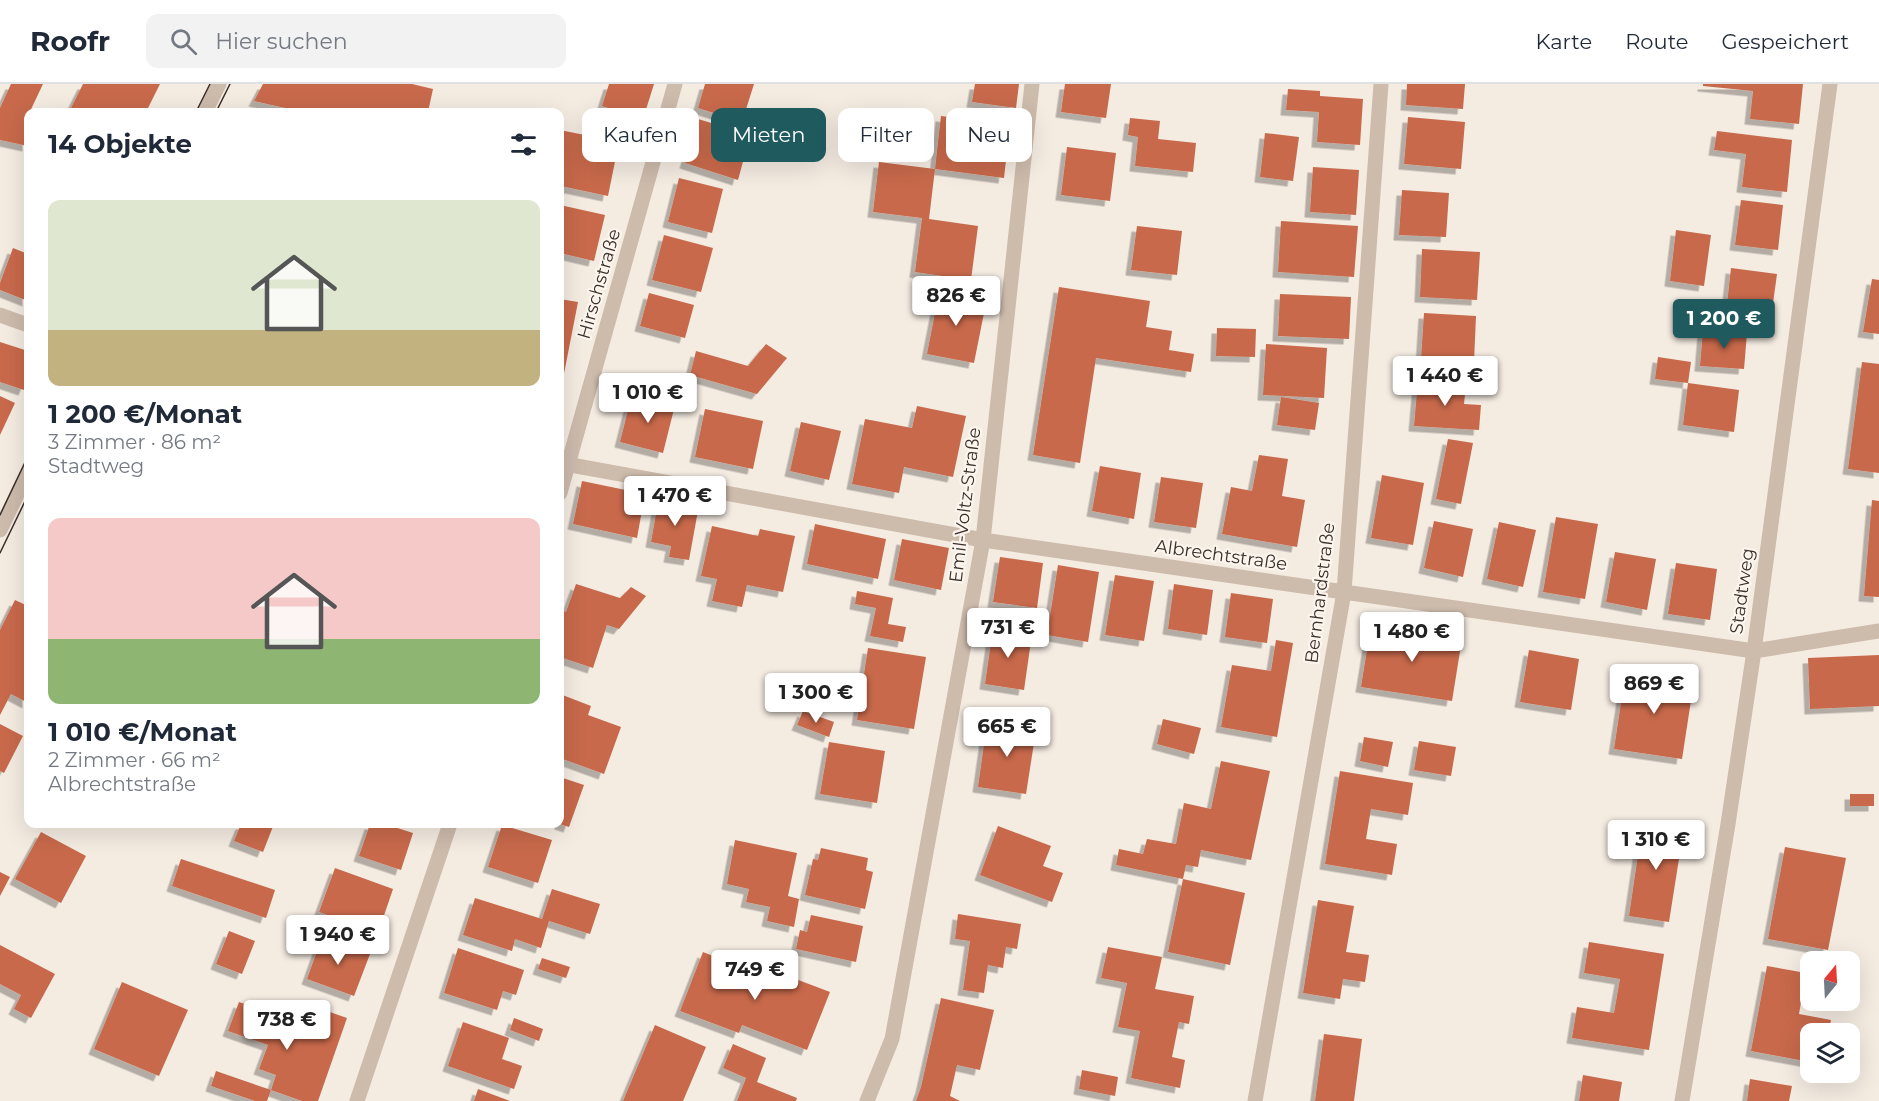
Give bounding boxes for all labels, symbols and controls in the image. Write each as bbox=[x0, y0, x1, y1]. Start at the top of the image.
search box bbox=[146, 14, 566, 68]
text: Roofr bbox=[30, 24, 110, 58]
icon: search bbox=[167, 25, 200, 58]
text: Hier suchen bbox=[215, 28, 348, 55]
text: Karte bbox=[1536, 29, 1592, 54]
text: Route bbox=[1625, 29, 1688, 54]
text: Gespeichert bbox=[1721, 29, 1849, 54]
chip: Kaufen bbox=[582, 108, 699, 162]
chip: Mieten bbox=[711, 108, 826, 162]
chip: Filter bbox=[838, 108, 934, 162]
chip: Neu bbox=[946, 108, 1032, 162]
text: 14 Objekte bbox=[48, 128, 192, 160]
icon: filters bbox=[507, 128, 540, 161]
street label: Hirschstraße bbox=[573, 226, 625, 342]
icon: home bbox=[240, 239, 348, 347]
pin: 826 € bbox=[914, 276, 998, 327]
text: 826 € bbox=[926, 283, 986, 307]
pin: 1 200 € bbox=[1669, 299, 1779, 350]
text: 1 200 € bbox=[1687, 306, 1761, 330]
pin: 1 440 € bbox=[1390, 356, 1500, 407]
text: 1 440 € bbox=[1407, 363, 1483, 387]
pin: 1 010 € bbox=[593, 373, 703, 424]
text: 1 010 € bbox=[613, 380, 683, 404]
text: 1 200 €/Monat bbox=[48, 398, 242, 430]
street label: Emil-Voltz-Straße bbox=[945, 426, 985, 584]
text: 3 Zimmer · 86 m² bbox=[48, 430, 221, 454]
text: Stadtweg bbox=[48, 454, 144, 478]
pin: 1 470 € bbox=[620, 476, 730, 527]
text: 1 470 € bbox=[638, 483, 712, 507]
street label: Bernhardstraße bbox=[1300, 521, 1340, 665]
street label: Albrechtstraße bbox=[1153, 535, 1289, 575]
street label: Stadtweg bbox=[1725, 547, 1759, 635]
icon: home bbox=[240, 557, 348, 665]
pin: 731 € bbox=[966, 608, 1050, 659]
pin: 1 480 € bbox=[1357, 612, 1467, 663]
text: 731 € bbox=[981, 615, 1035, 639]
text: 1 480 € bbox=[1374, 619, 1450, 643]
pin: 869 € bbox=[1612, 664, 1696, 715]
text: 869 € bbox=[1624, 671, 1684, 695]
pin: 1 300 € bbox=[761, 673, 871, 724]
text: 1 300 € bbox=[779, 680, 853, 704]
pin: 665 € bbox=[965, 707, 1049, 758]
text: 665 € bbox=[977, 714, 1037, 738]
text: 1 010 €/Monat bbox=[48, 716, 237, 748]
text: 2 Zimmer · 66 m² bbox=[48, 748, 220, 772]
text: Albrechtstraße bbox=[48, 772, 196, 796]
pin: 1 310 € bbox=[1601, 820, 1711, 871]
text: 1 310 € bbox=[1622, 827, 1690, 851]
pin: 1 940 € bbox=[283, 915, 393, 966]
text: 1 940 € bbox=[300, 922, 376, 946]
pin: 749 € bbox=[713, 950, 797, 1001]
north arrow bbox=[1800, 951, 1860, 1011]
map controls bbox=[1800, 951, 1860, 1083]
text: 749 € bbox=[725, 957, 785, 981]
pin: 738 € bbox=[245, 1000, 329, 1051]
text: 738 € bbox=[257, 1007, 317, 1031]
button: layers bbox=[1800, 1023, 1860, 1083]

